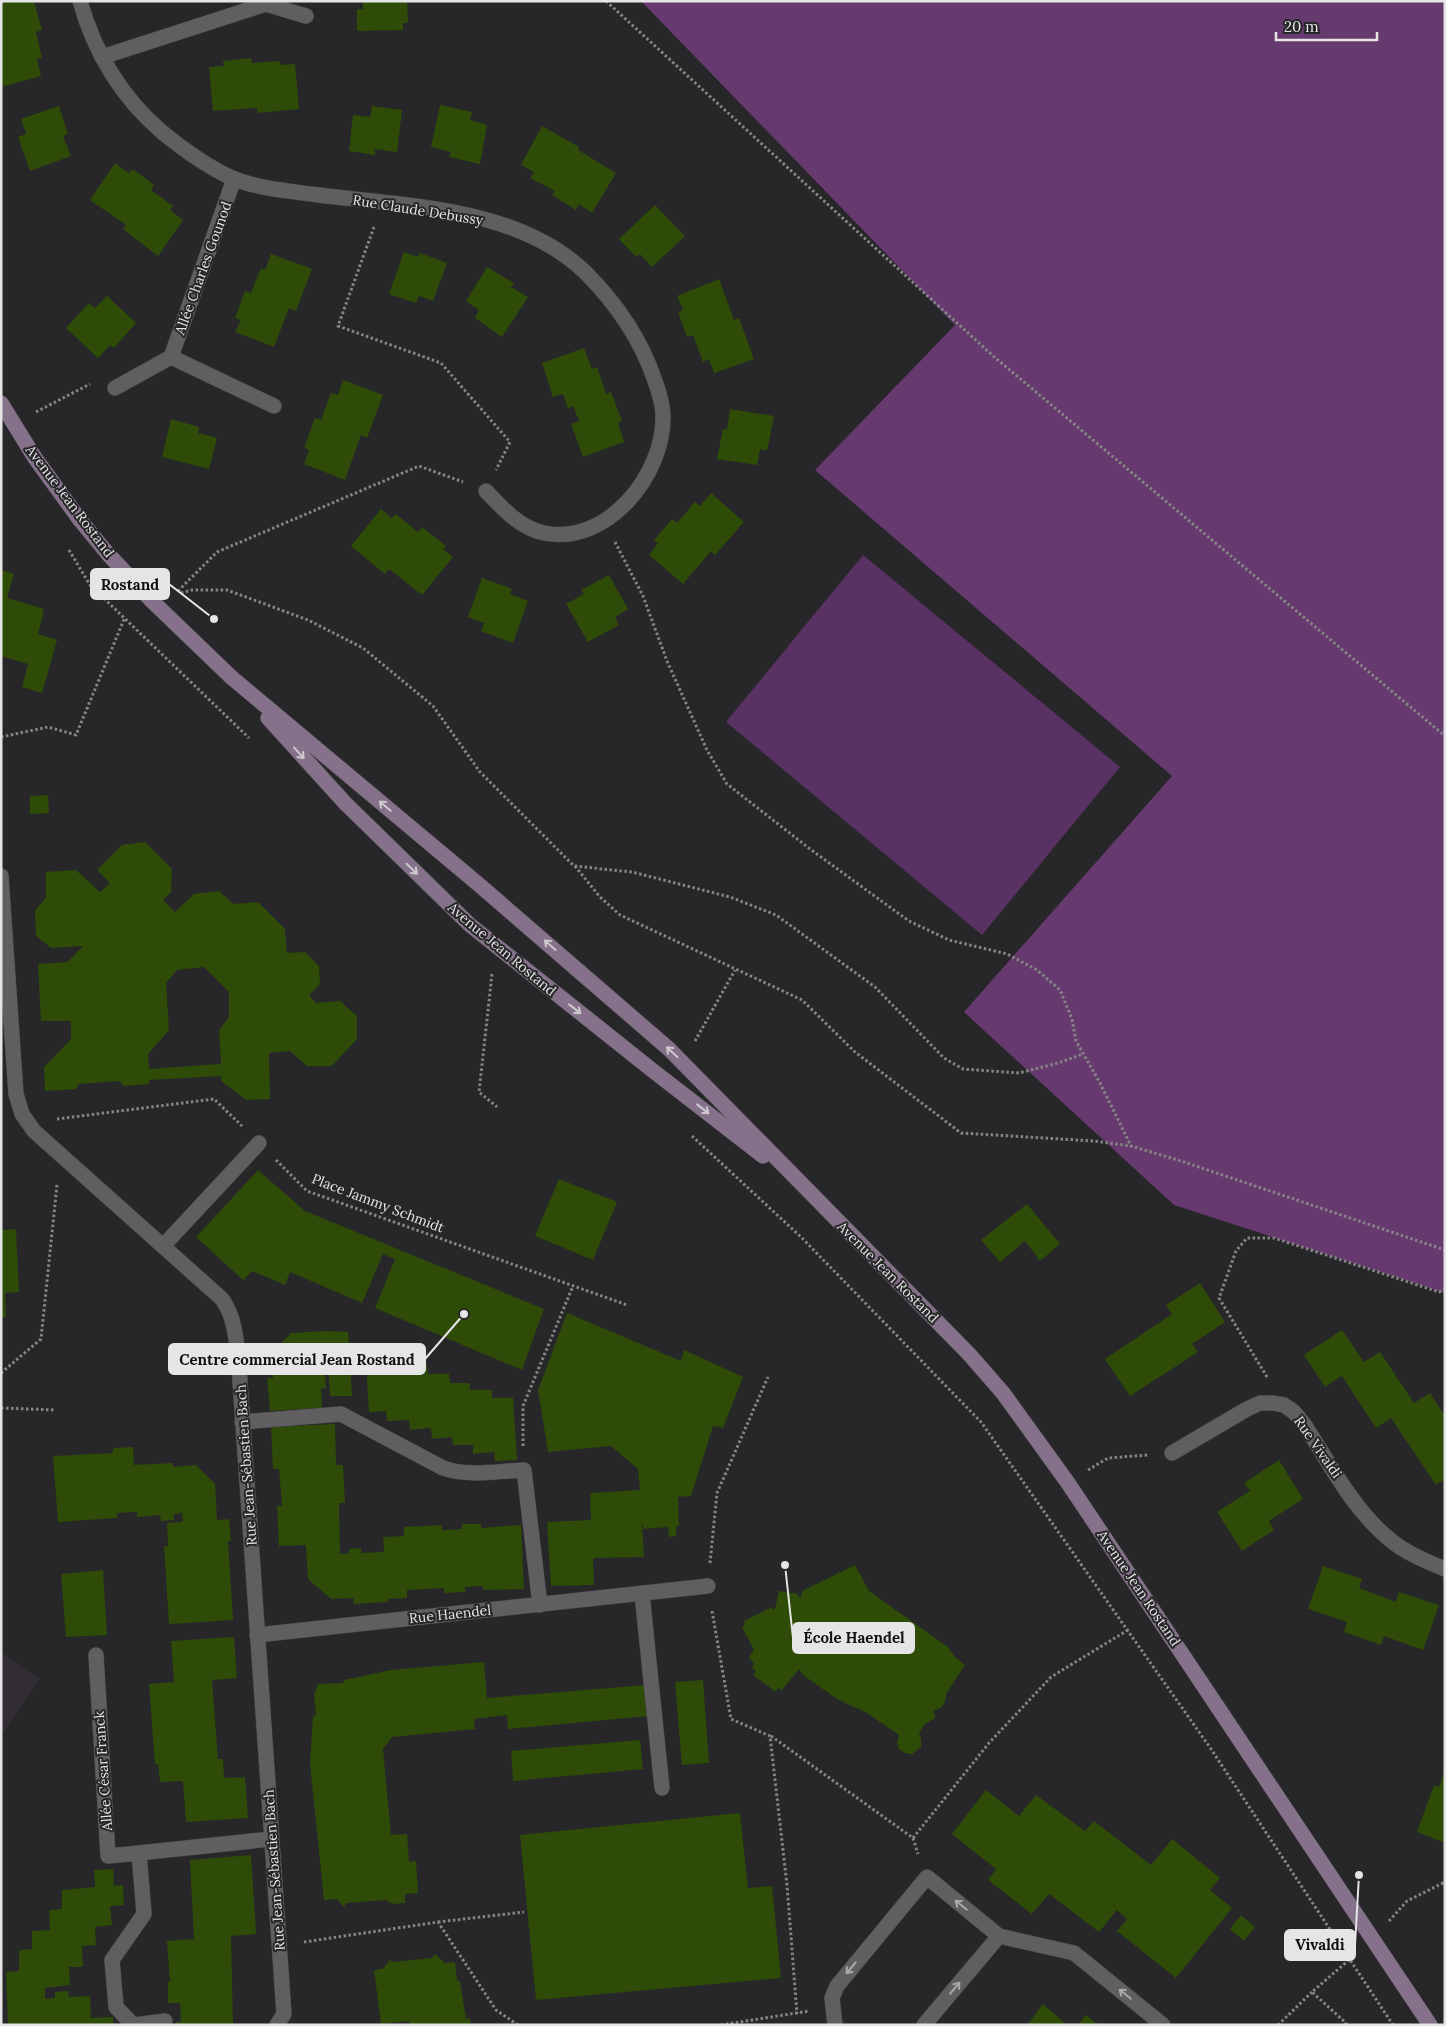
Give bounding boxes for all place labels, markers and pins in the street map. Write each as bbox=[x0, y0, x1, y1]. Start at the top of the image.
callout: Rostand bbox=[91, 569, 169, 599]
callout: Centre commercial Jean Rostand bbox=[169, 1344, 425, 1374]
callout: École Haendel bbox=[793, 1623, 914, 1653]
callout: Vivaldi bbox=[1285, 1930, 1355, 1960]

